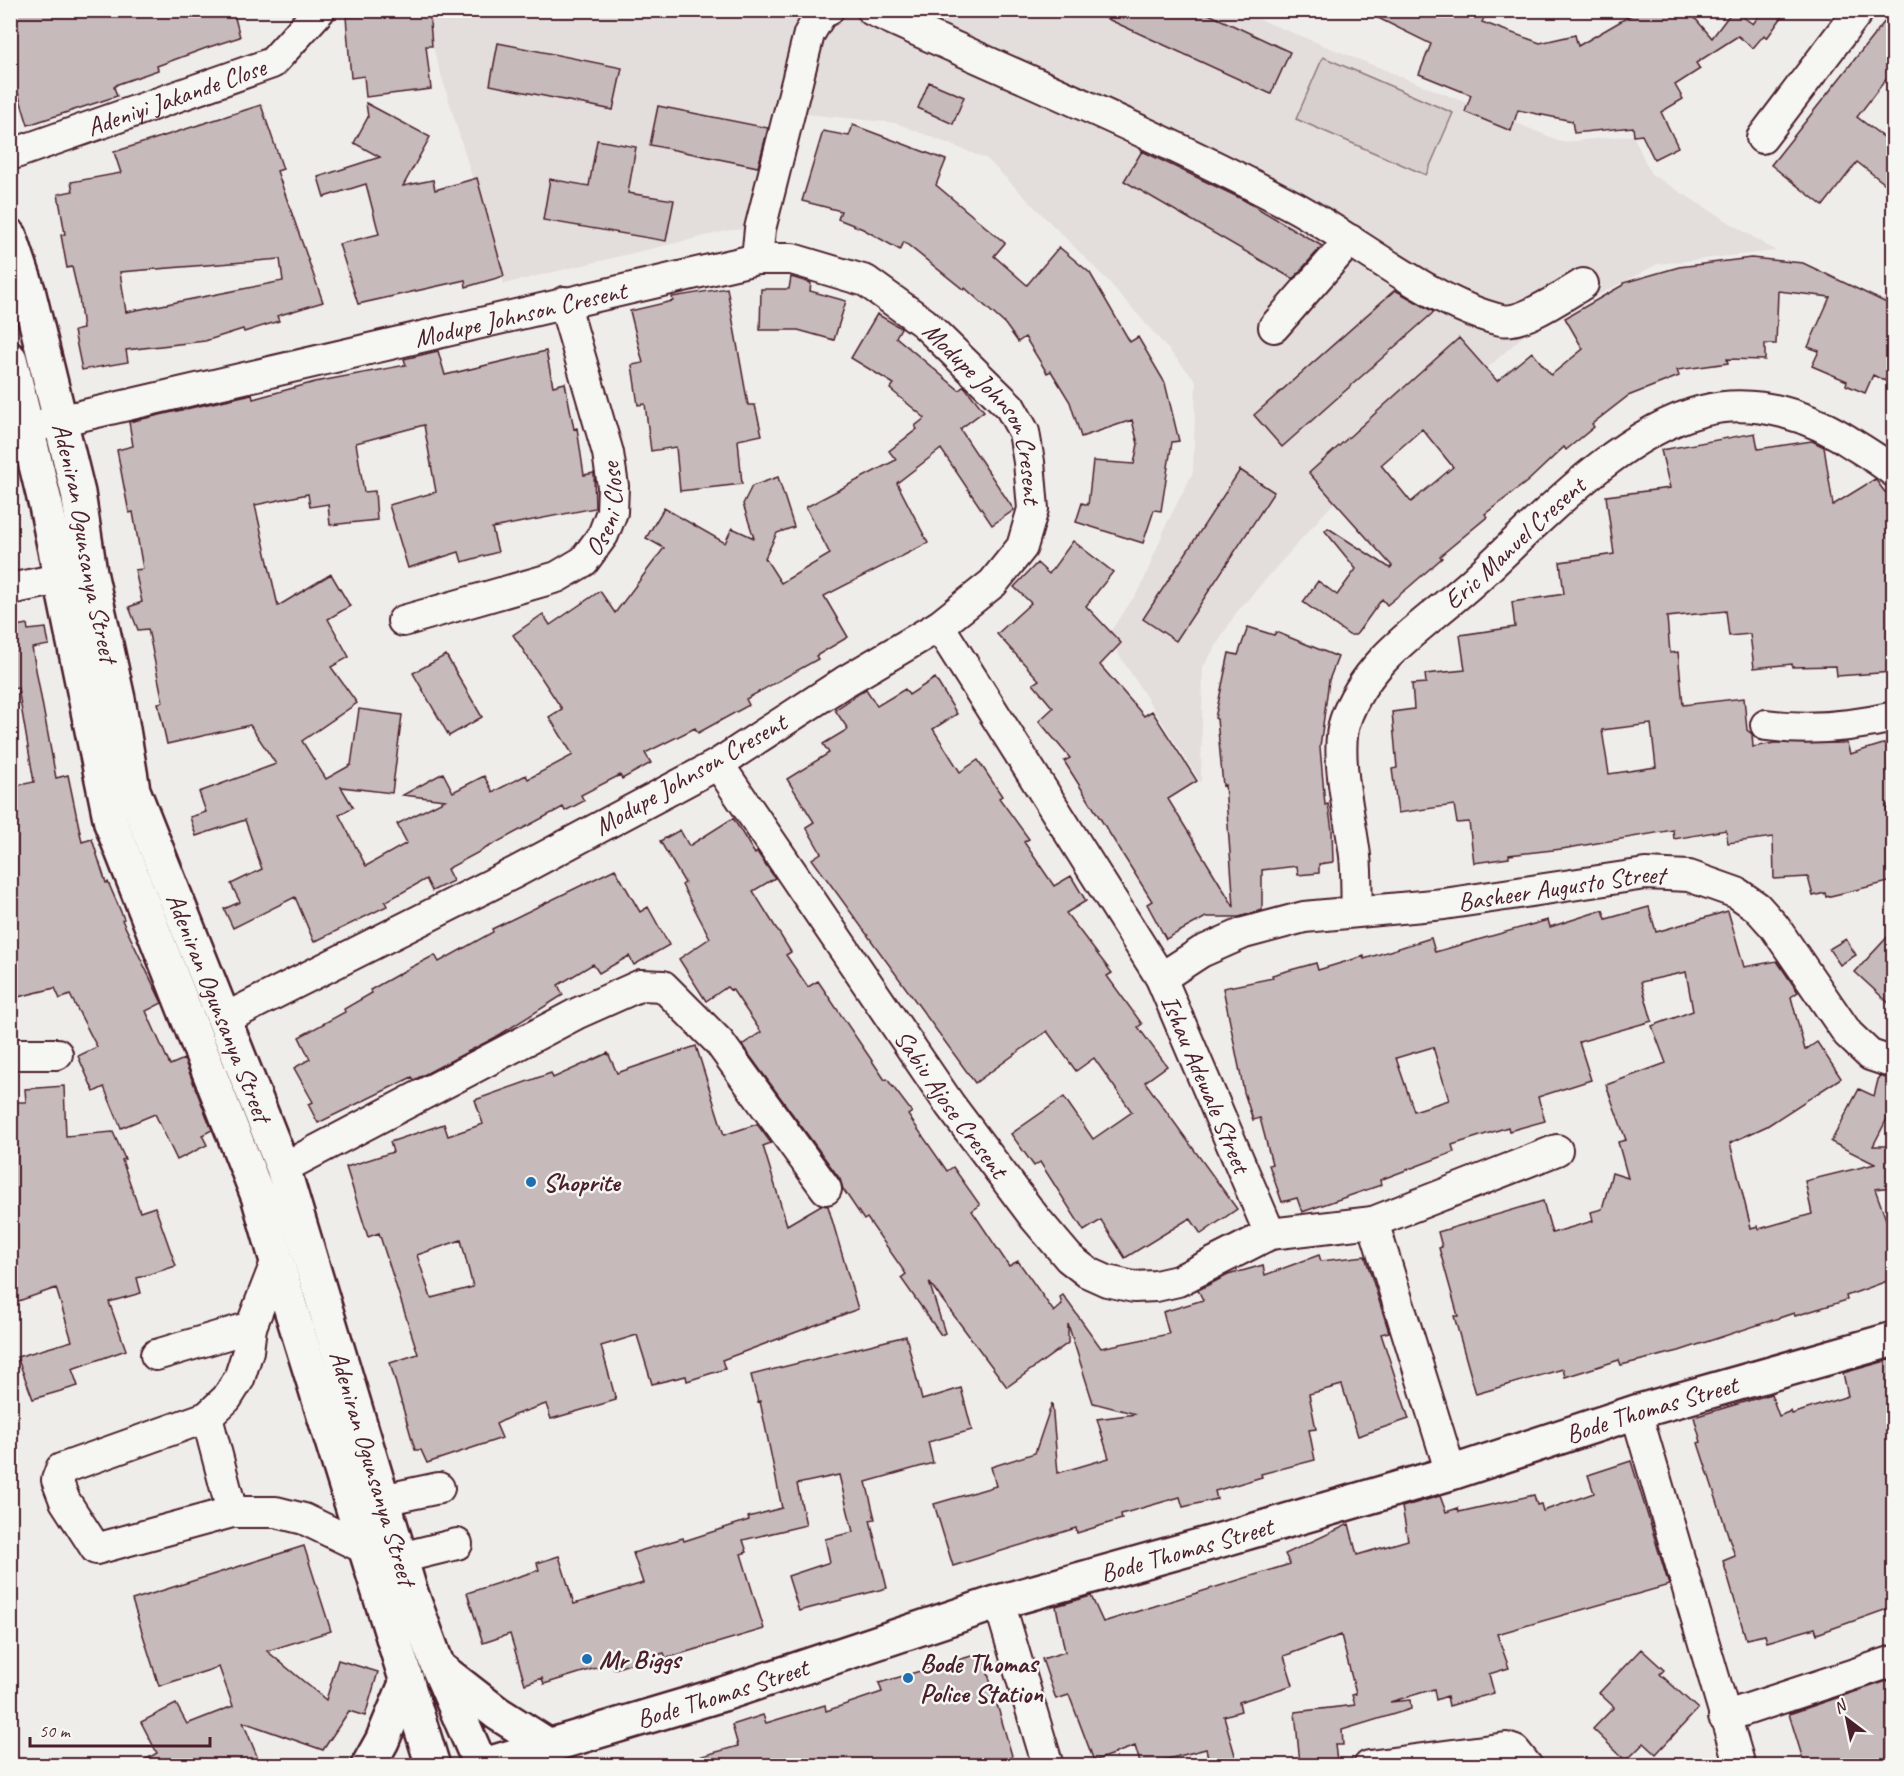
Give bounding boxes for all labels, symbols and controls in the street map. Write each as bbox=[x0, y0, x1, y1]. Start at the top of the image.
street label: Adeniyi Jakande Close bbox=[82, 50, 272, 144]
street label: Modupe Johnson Cresent bbox=[411, 273, 632, 355]
street label: Modupe Johnson Cresent bbox=[916, 315, 1049, 508]
street label: Adeniran Ogunsanya Street bbox=[44, 420, 126, 669]
street label: Oseni Close bbox=[577, 457, 630, 563]
street label: Eric Manuel Cresent bbox=[1437, 468, 1594, 617]
street label: Modupe Johnson Cresent bbox=[588, 705, 794, 843]
street label: Basheer Augusto Street bbox=[1456, 857, 1669, 919]
street label: Adeniran Ogunsanya Street bbox=[159, 888, 280, 1130]
street label: Ishau Adewale Street bbox=[1153, 990, 1259, 1180]
street label: Sabiu Ajose Cresent bbox=[887, 1023, 1017, 1187]
place label: Shoprite bbox=[543, 1166, 622, 1199]
marker: Shoprite bbox=[524, 1175, 538, 1189]
street label: Adeniran Ogunsanya Street bbox=[322, 1347, 425, 1593]
street label: Bode Thomas Street bbox=[1561, 1367, 1744, 1451]
street label: Bode Thomas Street bbox=[1096, 1509, 1279, 1590]
place label: Mr Biggs bbox=[599, 1643, 683, 1676]
place label: Bode Thomas Police Station bbox=[920, 1647, 1044, 1710]
street label: Bode Thomas Street bbox=[633, 1650, 815, 1736]
marker: Mr Biggs bbox=[580, 1652, 594, 1666]
marker: Bode Thomas Police Station bbox=[901, 1671, 915, 1685]
north arrow bbox=[1817, 1689, 1877, 1749]
text: N bbox=[1830, 1694, 1852, 1718]
scale bar bbox=[30, 1710, 210, 1748]
text: 50 m bbox=[39, 1720, 72, 1742]

